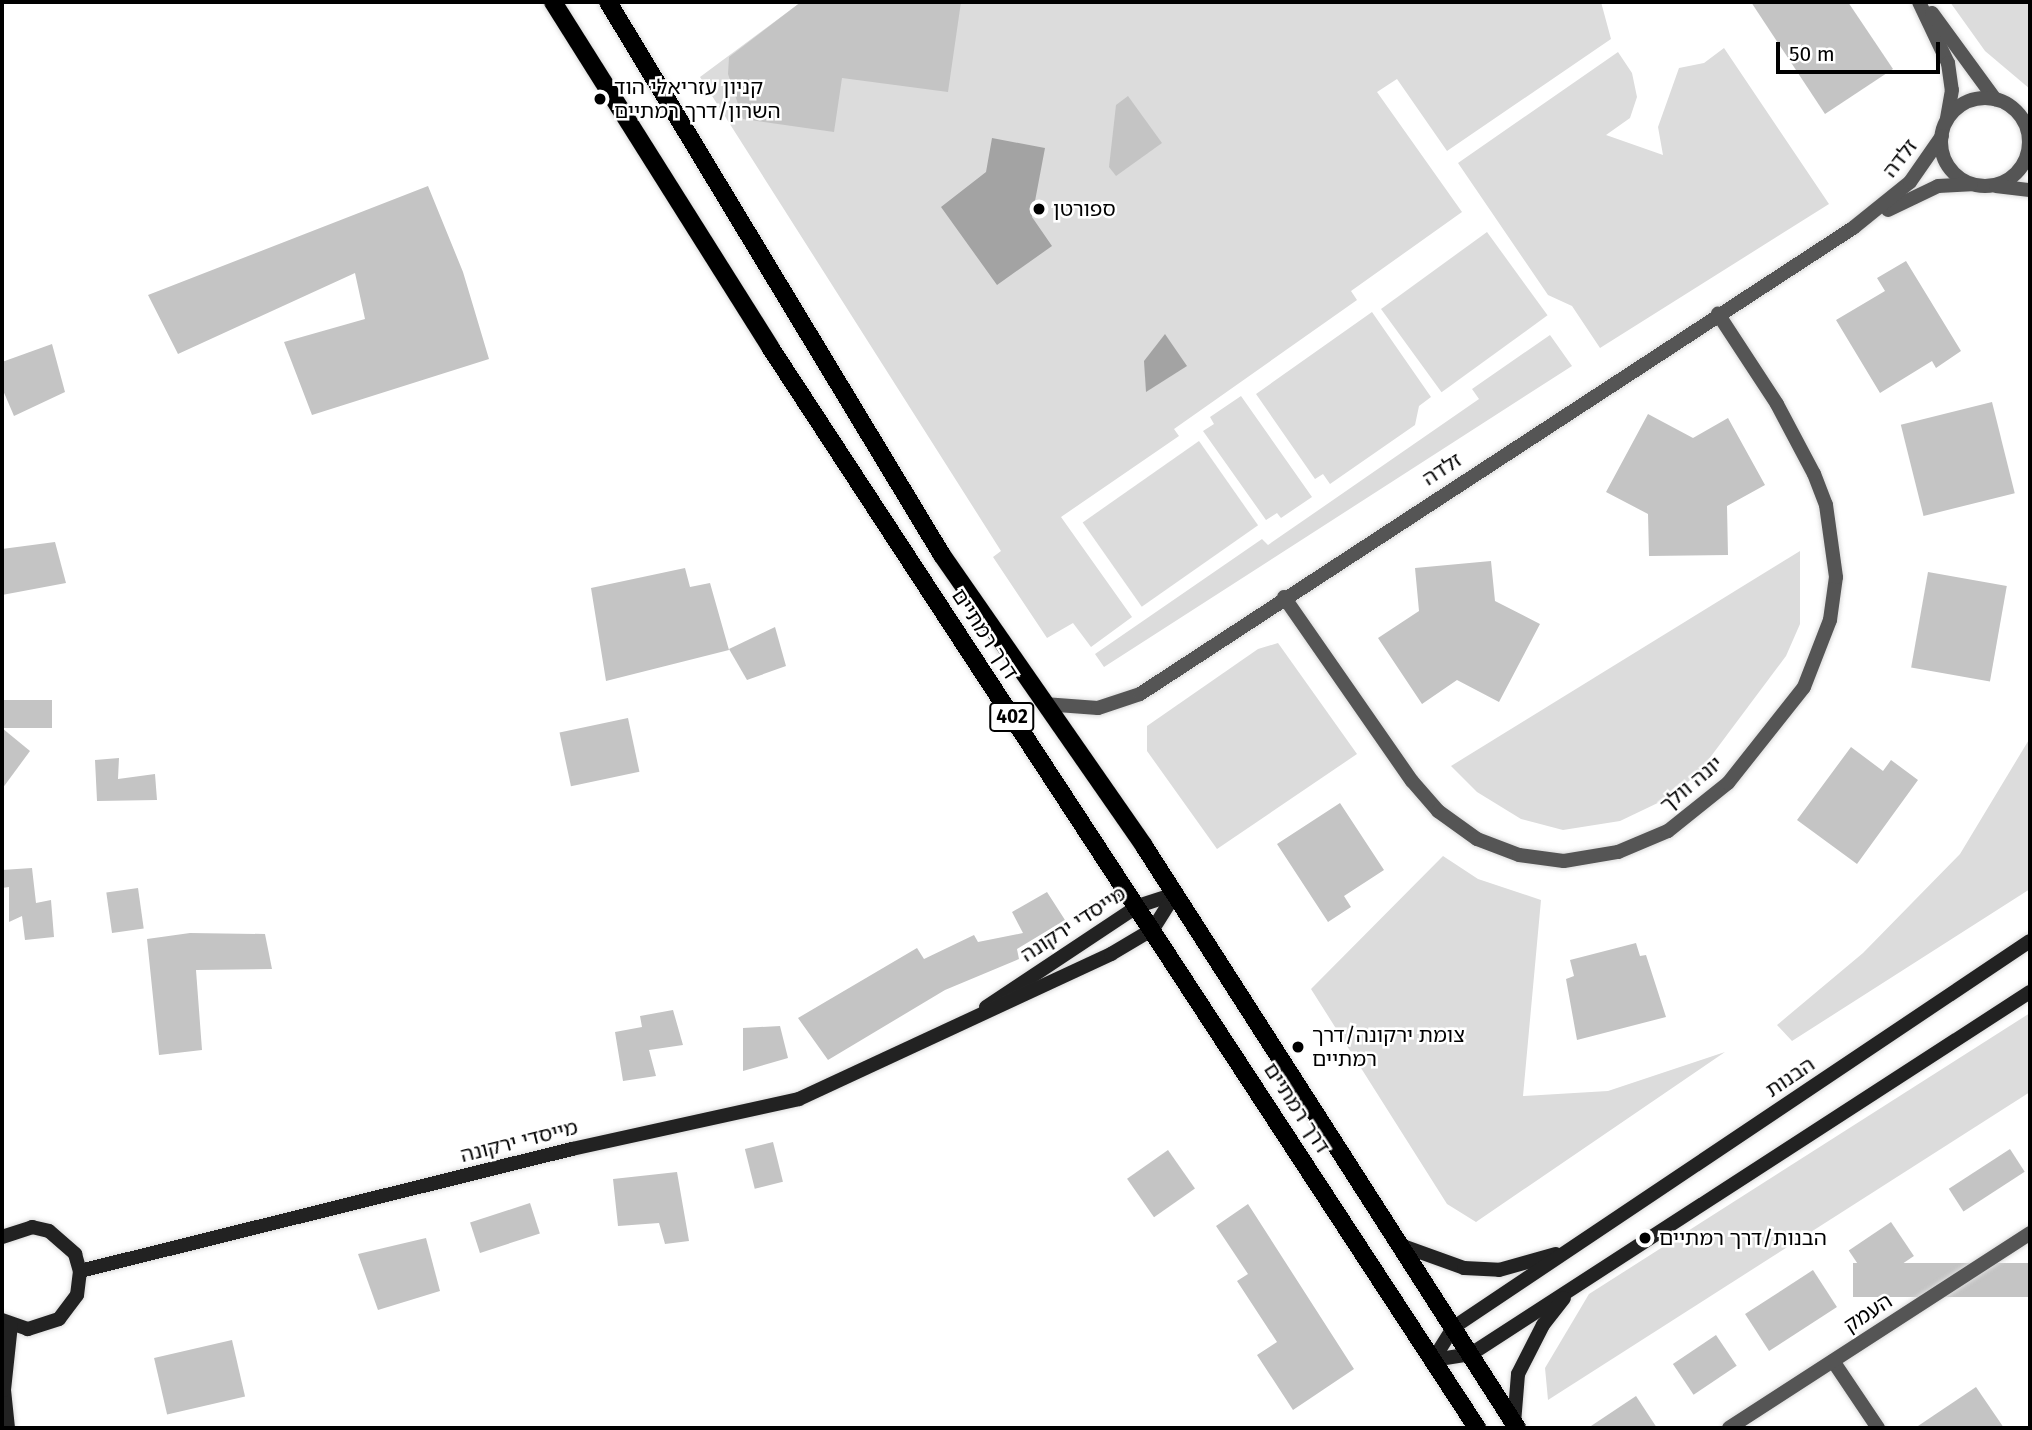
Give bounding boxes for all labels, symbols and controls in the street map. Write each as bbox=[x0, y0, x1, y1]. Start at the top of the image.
scale bar bbox=[1780, 28, 1944, 72]
text: 50 m bbox=[1789, 41, 1835, 67]
place label: קניון עזריאלי הוד השרון/דרך רמתיים bbox=[614, 74, 781, 124]
marker: קניון עזריאלי הוד השרון/דרך רמתיים bbox=[592, 91, 608, 107]
street label: זלדה bbox=[1877, 134, 1923, 182]
place label: ספורטן bbox=[1053, 196, 1116, 222]
marker: ספורטן bbox=[1031, 201, 1047, 217]
street label: זלדה bbox=[1418, 447, 1466, 491]
street label: דרך רמתיים bbox=[946, 584, 1024, 684]
road number: 402 bbox=[989, 702, 1035, 732]
street label: יונה וולך bbox=[1655, 751, 1727, 817]
street label: מייסדי ירקונה bbox=[1016, 881, 1130, 967]
place label: צומת ירקונה/דרך רמתיים bbox=[1312, 1022, 1465, 1072]
marker: צומת ירקונה/דרך רמתיים bbox=[1290, 1039, 1306, 1055]
street label: הבנות bbox=[1761, 1051, 1819, 1103]
street label: דרך רמתיים bbox=[1258, 1058, 1336, 1158]
street label: מייסדי ירקונה bbox=[458, 1114, 580, 1168]
place label: הבנות/דרך רמתיים bbox=[1659, 1225, 1827, 1251]
marker: הבנות/דרך רמתיים bbox=[1637, 1230, 1653, 1246]
street label: העמק bbox=[1839, 1288, 1897, 1338]

